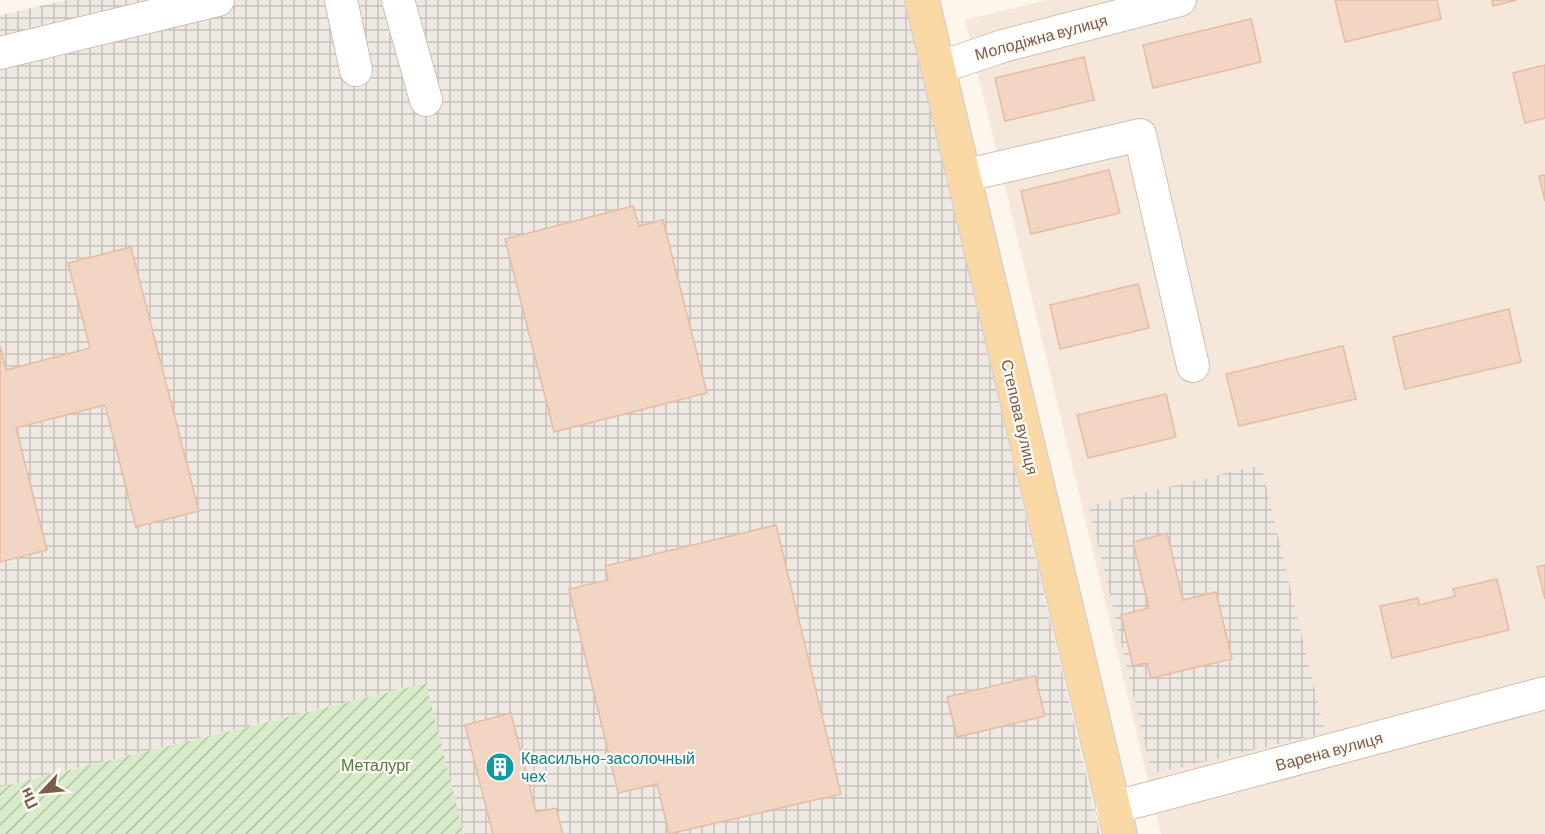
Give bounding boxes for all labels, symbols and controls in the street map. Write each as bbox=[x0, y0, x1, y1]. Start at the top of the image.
street label: Молодіжна вулиця bbox=[972, 10, 1109, 63]
street label: Степова вулиця bbox=[998, 358, 1043, 476]
street label: Варена вулиця bbox=[1273, 727, 1385, 774]
place label: Квасильно-засолочный чех bbox=[521, 748, 695, 785]
building icon: Квасильно-засолочный чех bbox=[484, 751, 516, 783]
park label: Металург bbox=[341, 755, 411, 774]
north arrow bbox=[12, 762, 72, 822]
text: Пн bbox=[15, 785, 41, 812]

